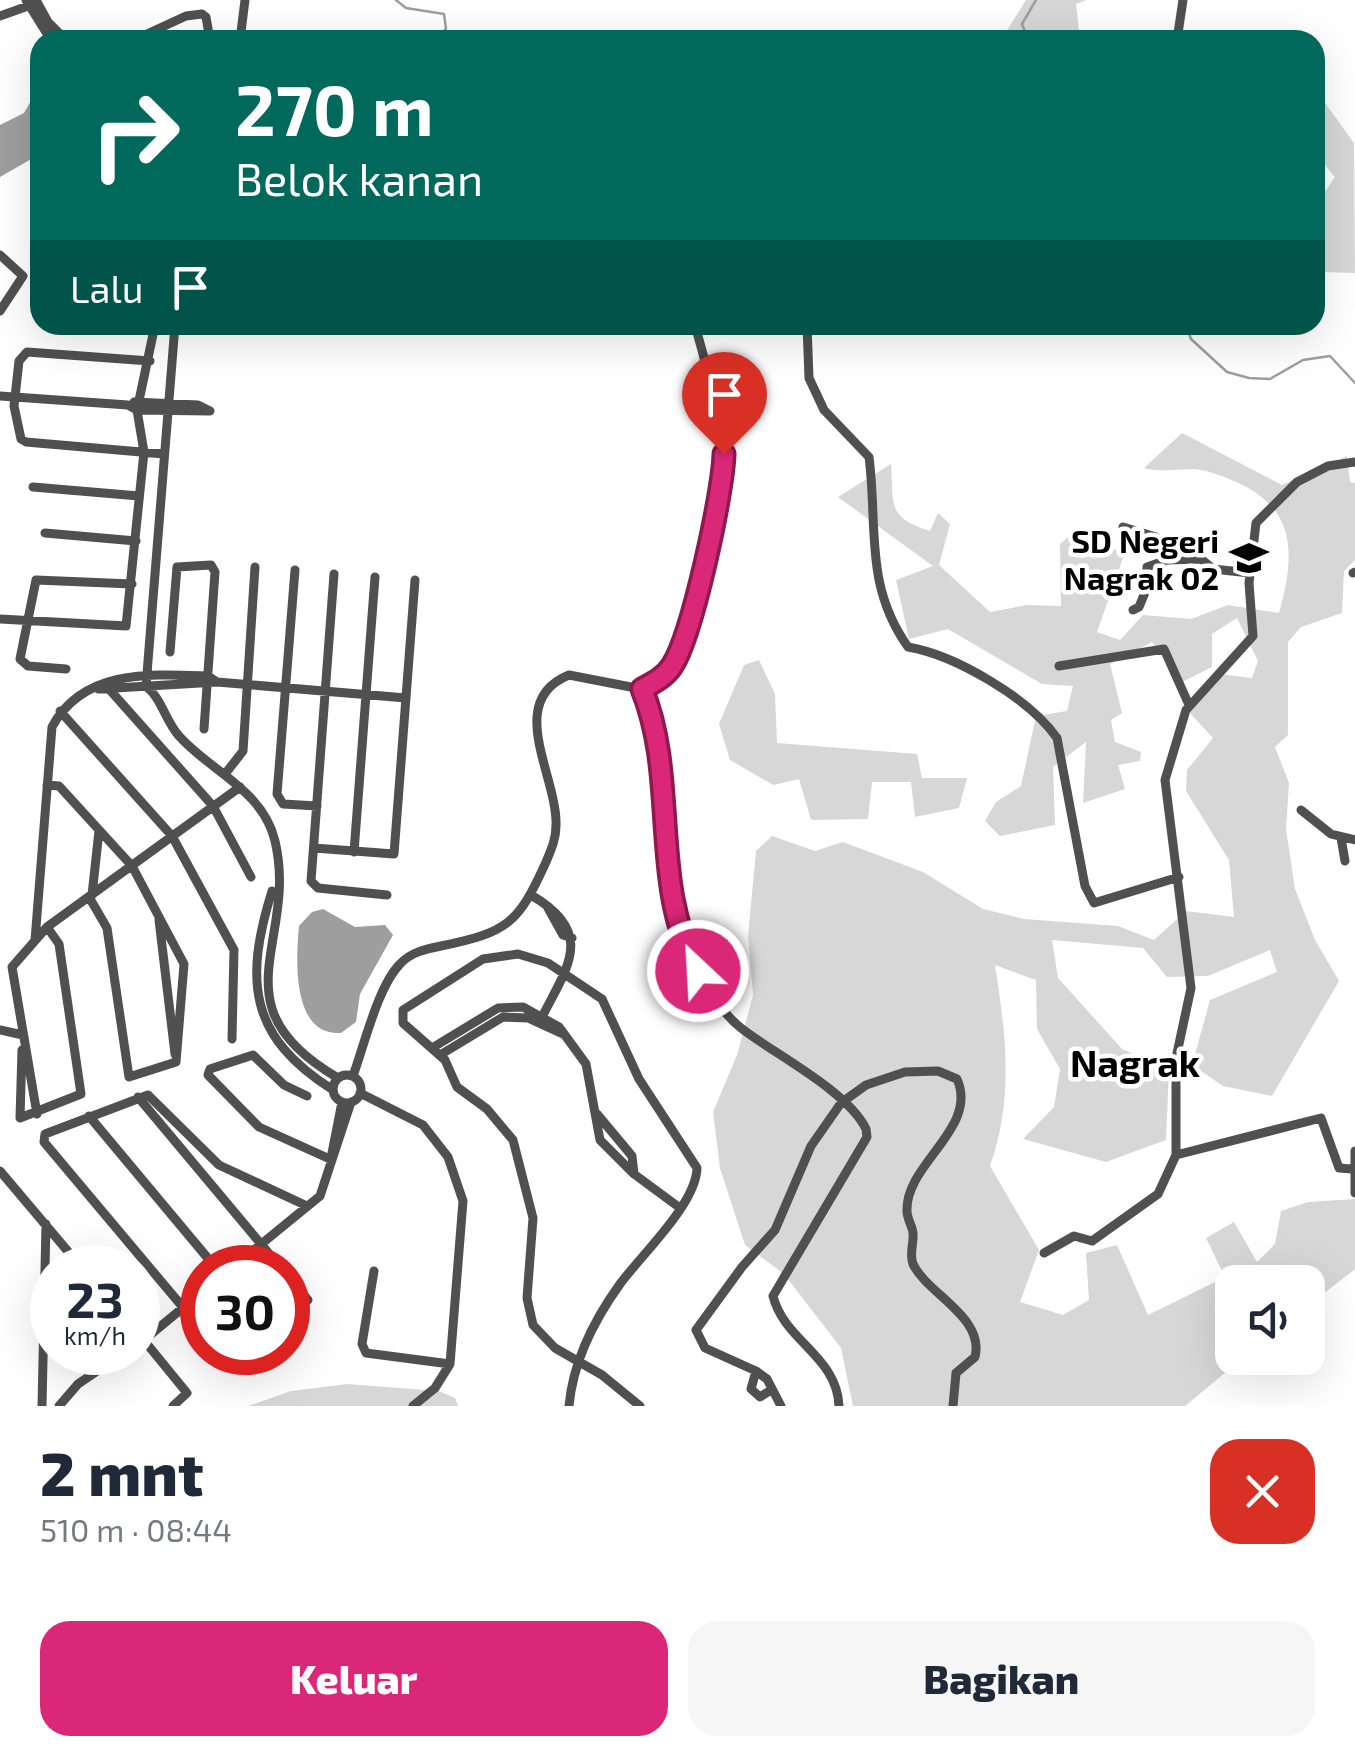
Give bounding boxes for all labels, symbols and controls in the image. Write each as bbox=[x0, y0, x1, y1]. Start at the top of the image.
text: 270 m bbox=[235, 66, 434, 150]
icon: right bbox=[70, 70, 200, 200]
text: Belok kanan bbox=[235, 151, 483, 205]
icon: arrive bbox=[163, 260, 218, 315]
text: Lalu bbox=[70, 265, 143, 311]
pin bbox=[682, 352, 767, 455]
icon: arrive bbox=[697, 367, 752, 422]
place label: SD Negeri Nagrak 02 bbox=[1064, 521, 1219, 596]
school or university icon: SD Negeri Nagrak 02 bbox=[1228, 537, 1270, 579]
position arrow bbox=[646, 919, 750, 1023]
district label: Nagrak bbox=[1070, 1039, 1201, 1085]
speed limit sign: 30 bbox=[180, 1245, 310, 1375]
map controls bbox=[1215, 1265, 1325, 1375]
button: sound bbox=[1215, 1265, 1325, 1375]
text: 23 bbox=[66, 1268, 124, 1328]
text: km/h bbox=[64, 1320, 126, 1350]
text: 2 mnt bbox=[40, 1436, 203, 1508]
button: close bbox=[1210, 1439, 1315, 1544]
text: 510 m · 08:44 bbox=[40, 1510, 232, 1548]
button: Keluar bbox=[40, 1621, 668, 1736]
button: Bagikan bbox=[688, 1621, 1315, 1736]

